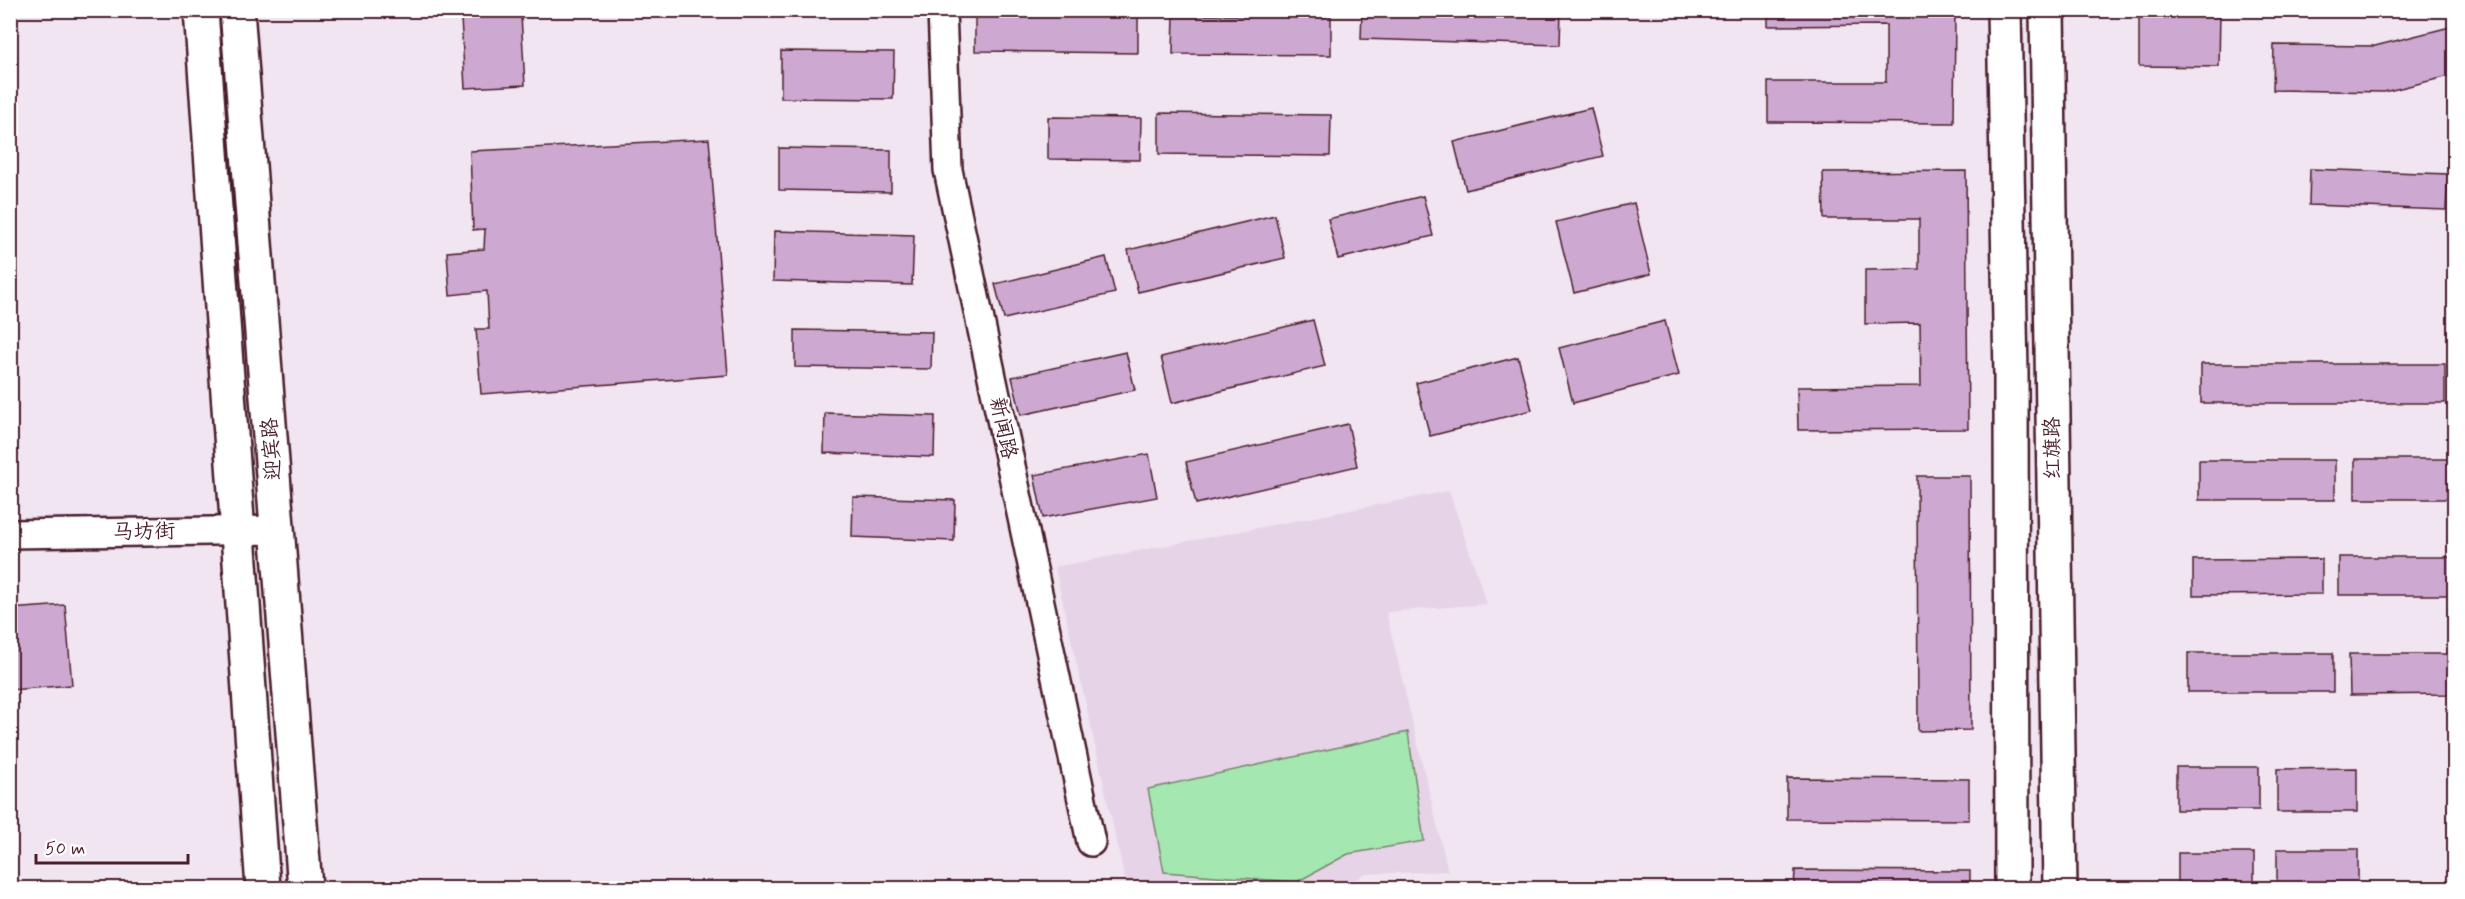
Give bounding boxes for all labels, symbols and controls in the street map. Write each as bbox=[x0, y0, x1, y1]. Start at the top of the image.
street label: 新闻路 bbox=[983, 394, 1023, 462]
street label: 红旗路 bbox=[2038, 416, 2068, 480]
street label: 迎宾路 bbox=[256, 417, 288, 481]
street label: 马坊街 bbox=[112, 517, 176, 547]
scale bar bbox=[36, 827, 188, 865]
text: 50 m bbox=[45, 837, 85, 861]

